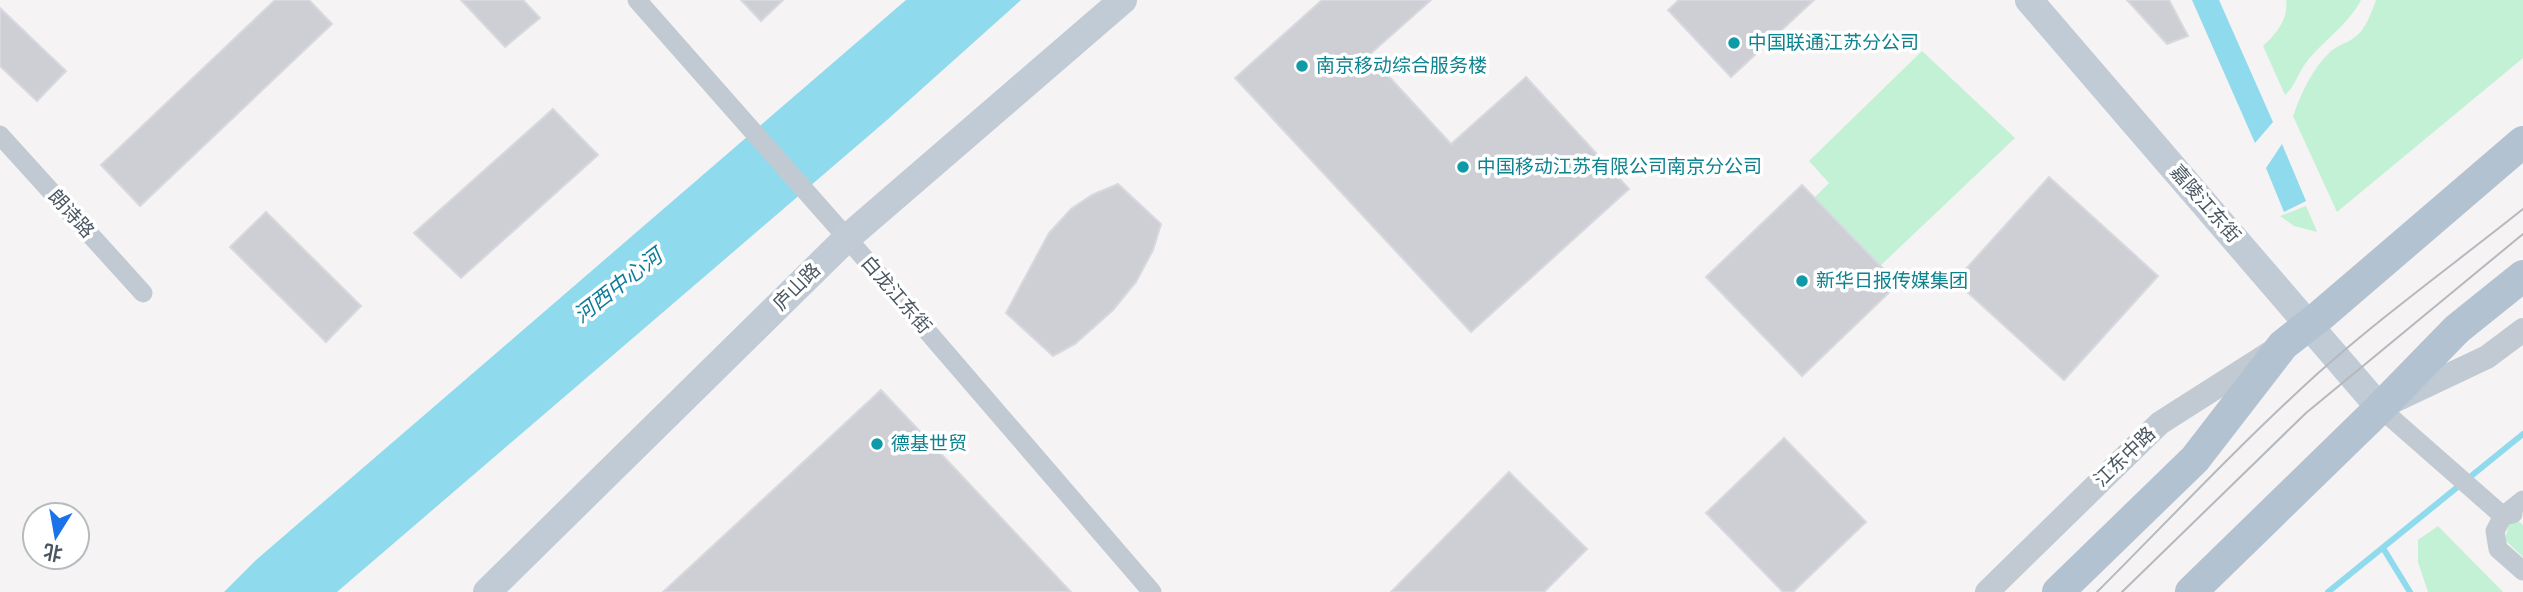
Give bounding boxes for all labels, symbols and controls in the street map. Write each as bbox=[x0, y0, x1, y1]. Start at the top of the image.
place label: 中国联通江苏分公司 bbox=[1748, 32, 1919, 54]
marker: 中国联通江苏分公司 bbox=[1726, 35, 1742, 51]
place label: 南京移动综合服务楼 bbox=[1316, 55, 1487, 77]
marker: 南京移动综合服务楼 bbox=[1294, 58, 1310, 74]
place label: 中国移动江苏有限公司南京分公司 bbox=[1477, 156, 1762, 178]
marker: 中国移动江苏有限公司南京分公司 bbox=[1455, 159, 1471, 175]
street label: 嘉陵江东街 bbox=[2166, 161, 2244, 247]
street label: 朗诗路 bbox=[44, 185, 98, 243]
water label: 河西中心河 bbox=[569, 242, 670, 328]
street label: 白龙江东街 bbox=[857, 252, 935, 338]
street label: 庐山路 bbox=[769, 259, 825, 315]
place label: 新华日报传媒集团 bbox=[1816, 270, 1968, 292]
marker: 新华日报传媒集团 bbox=[1794, 273, 1810, 289]
street label: 江东中路 bbox=[2090, 423, 2160, 491]
place label: 德基世贸 bbox=[891, 433, 967, 455]
marker: 德基世贸 bbox=[869, 436, 885, 452]
north arrow bbox=[21, 501, 91, 571]
text: 北 bbox=[42, 539, 64, 564]

